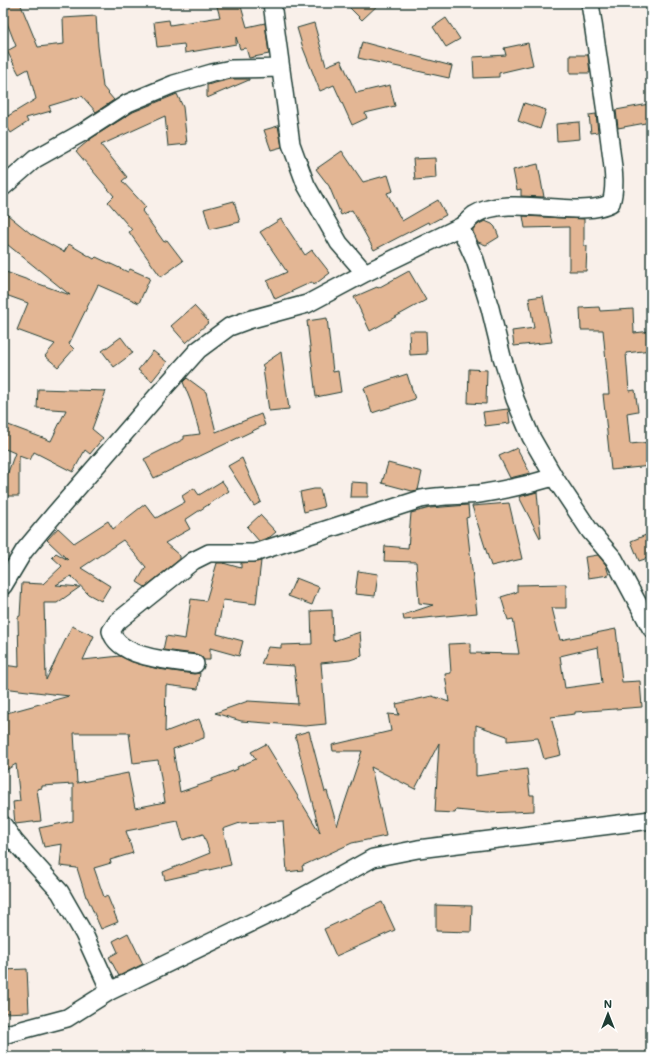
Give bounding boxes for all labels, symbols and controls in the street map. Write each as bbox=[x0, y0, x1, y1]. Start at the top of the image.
north arrow bbox=[588, 994, 628, 1034]
text: N bbox=[604, 996, 612, 1011]

